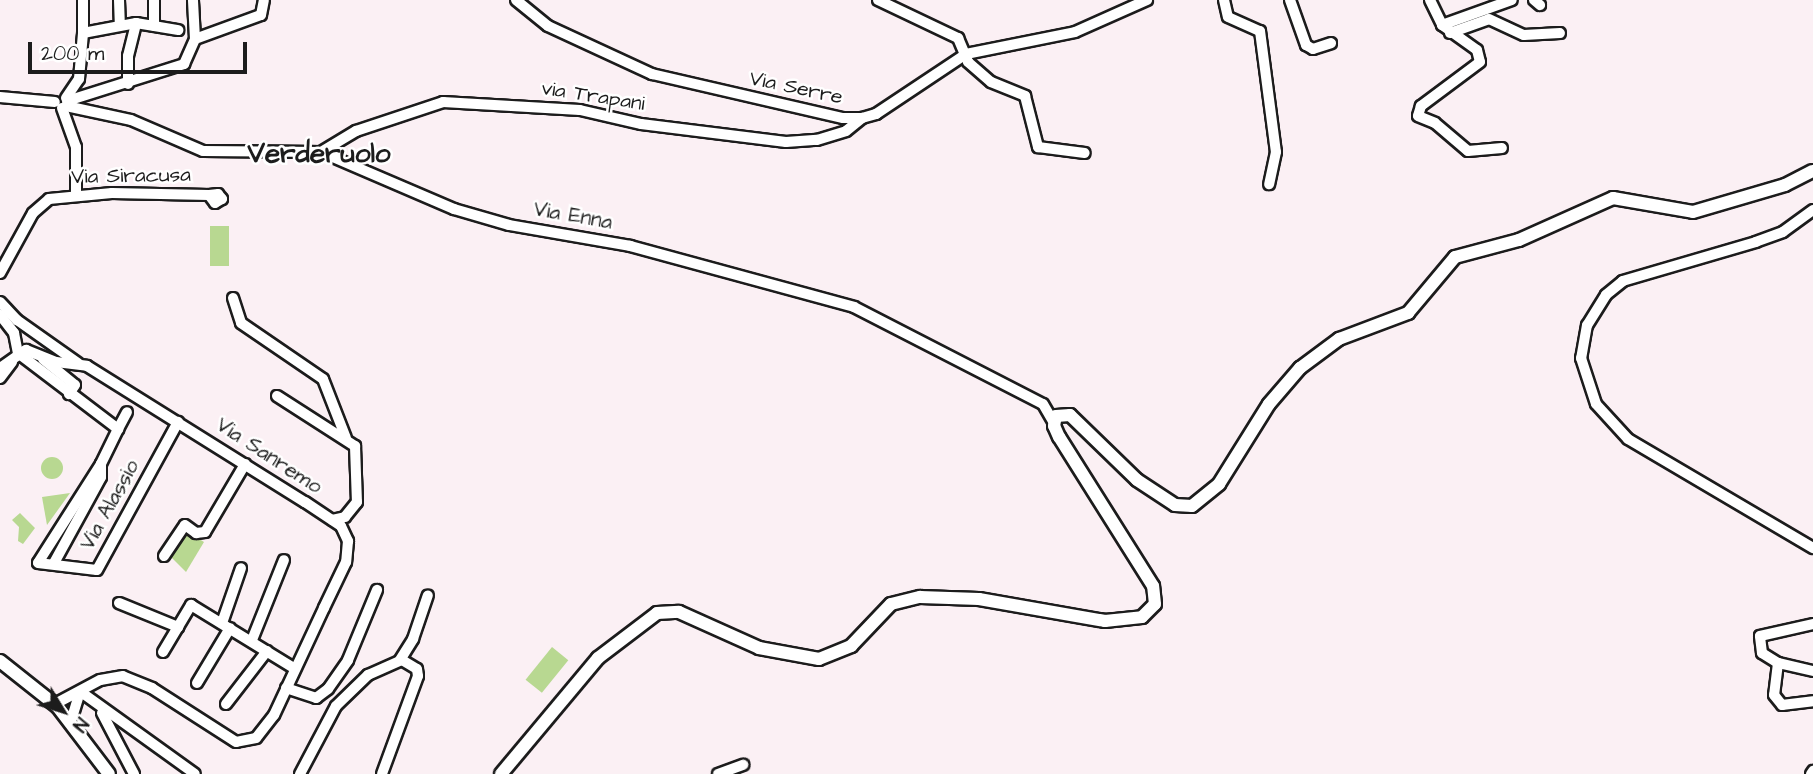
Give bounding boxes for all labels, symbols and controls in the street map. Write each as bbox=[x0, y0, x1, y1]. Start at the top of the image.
scale bar bbox=[32, 28, 250, 72]
text: 200 m bbox=[41, 39, 104, 68]
street label: Via Serre bbox=[747, 66, 845, 110]
street label: via Trapani bbox=[539, 75, 647, 117]
district label: Verderuolo bbox=[247, 137, 391, 171]
street label: Via Siracusa bbox=[71, 162, 191, 190]
street label: Via Enna bbox=[532, 197, 614, 235]
street label: Via Sanremo bbox=[211, 412, 327, 500]
street label: Via Alassio bbox=[75, 456, 145, 554]
north arrow bbox=[28, 676, 98, 746]
text: N bbox=[66, 711, 94, 737]

